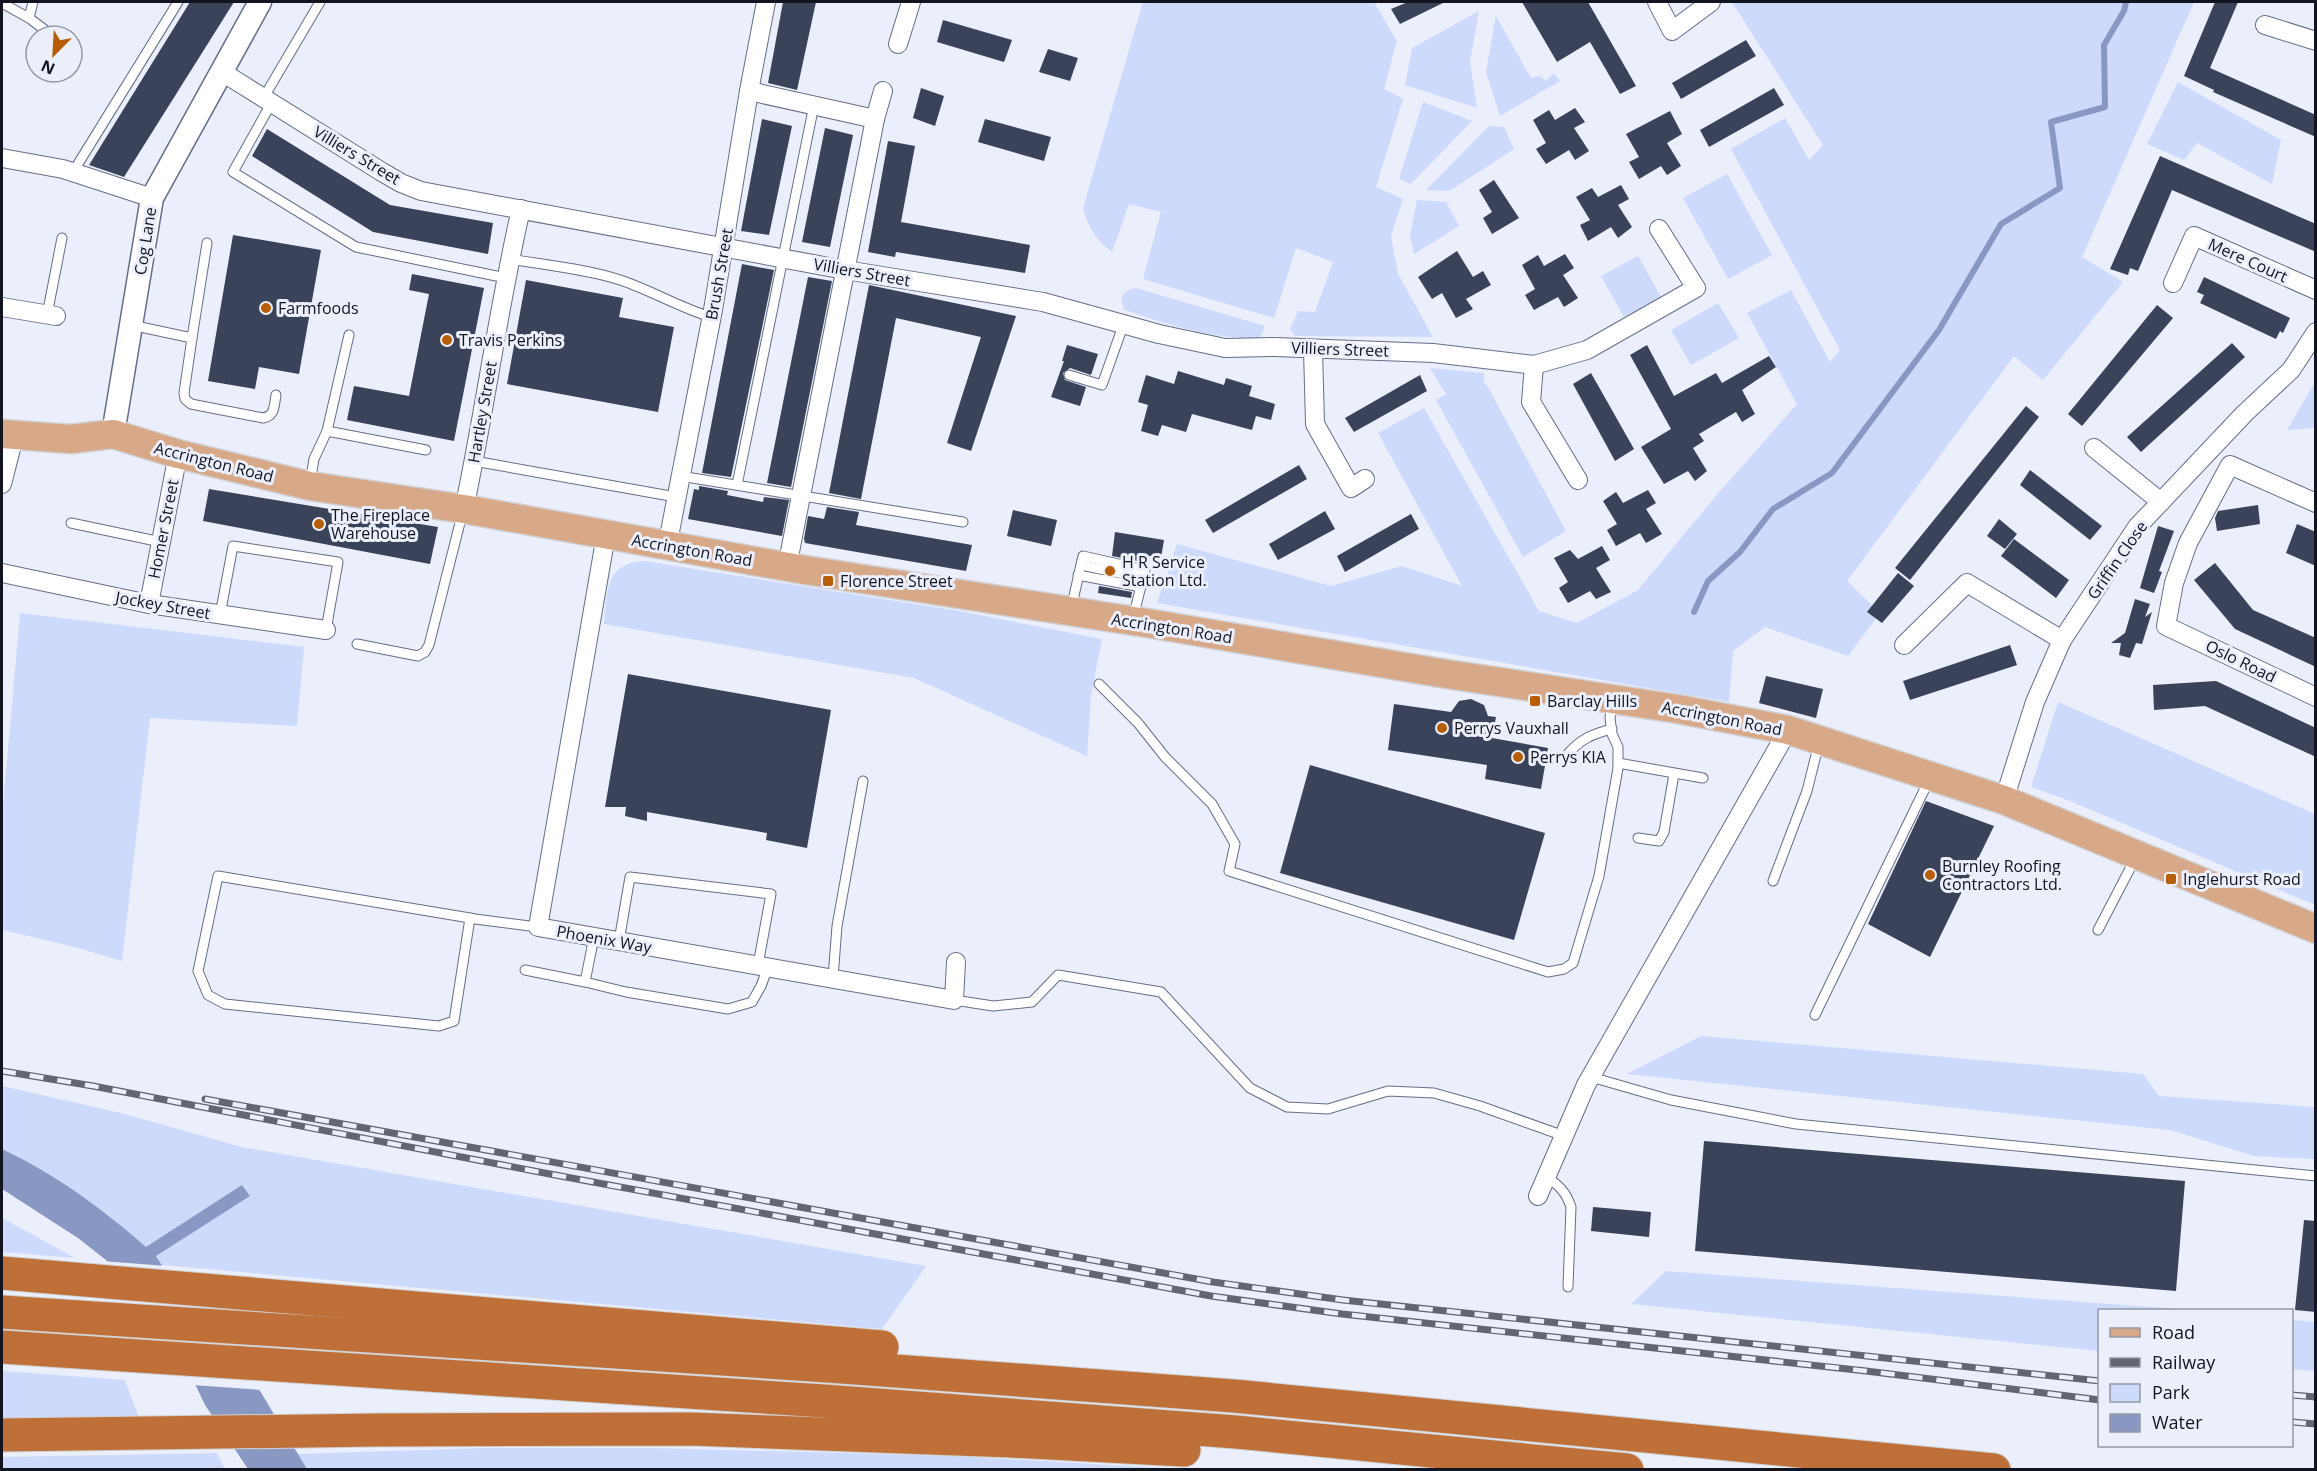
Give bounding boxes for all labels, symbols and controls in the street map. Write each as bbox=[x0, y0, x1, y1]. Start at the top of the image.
north arrow bbox=[24, 24, 84, 84]
text: N bbox=[37, 55, 58, 80]
street label: Villiers Street bbox=[309, 120, 405, 190]
street label: Cog Lane bbox=[129, 205, 161, 277]
street label: Brush Street bbox=[700, 226, 738, 322]
street label: Mere Court bbox=[2205, 233, 2291, 287]
street label: Villiers Street bbox=[812, 253, 912, 291]
place label: Farmfoods bbox=[278, 297, 359, 319]
marker: Farmfoods bbox=[259, 301, 273, 315]
place label: Travis Perkins bbox=[459, 329, 562, 351]
marker: Travis Perkins bbox=[440, 333, 454, 347]
street label: Villiers Street bbox=[1291, 336, 1389, 362]
street label: Hartley Street bbox=[462, 359, 502, 465]
street label: Accrington Road bbox=[152, 437, 276, 487]
street label: Homer Street bbox=[143, 477, 183, 580]
place label: The Fireplace Warehouse bbox=[331, 504, 430, 544]
street label: Griffin Close bbox=[2082, 516, 2152, 604]
marker: The Fireplace Warehouse bbox=[312, 517, 326, 531]
street label: Accrington Road bbox=[630, 529, 754, 571]
place label: H R Service Station Ltd. bbox=[1122, 551, 1207, 591]
marker: H R Service Station Ltd. bbox=[1103, 564, 1117, 578]
place label: Florence Street bbox=[840, 570, 953, 592]
marker: Florence Street bbox=[821, 574, 835, 588]
street label: Jockey Street bbox=[112, 585, 212, 624]
street label: Accrington Road bbox=[1110, 608, 1234, 648]
street label: Oslo Road bbox=[2202, 634, 2280, 688]
place label: Barclay Hills bbox=[1547, 690, 1637, 712]
marker: Barclay Hills bbox=[1528, 694, 1542, 708]
street label: Accrington Road bbox=[1660, 696, 1784, 740]
place label: Perrys Vauxhall bbox=[1454, 717, 1569, 739]
marker: Perrys Vauxhall bbox=[1435, 721, 1449, 735]
place label: Perrys KIA bbox=[1530, 746, 1607, 768]
marker: Perrys KIA bbox=[1511, 750, 1525, 764]
place label: Burnley Roofing Contractors Ltd. bbox=[1942, 855, 2062, 895]
marker: Burnley Roofing Contractors Ltd. bbox=[1923, 868, 1937, 882]
place label: Inglehurst Road bbox=[2183, 868, 2301, 890]
marker: Inglehurst Road bbox=[2164, 872, 2178, 886]
street label: Phoenix Way bbox=[555, 920, 654, 958]
legend bbox=[2098, 1309, 2293, 1447]
text: Road bbox=[2152, 1320, 2195, 1344]
text: Railway bbox=[2152, 1350, 2216, 1374]
text: Park bbox=[2152, 1380, 2190, 1404]
text: Water bbox=[2152, 1410, 2203, 1434]

